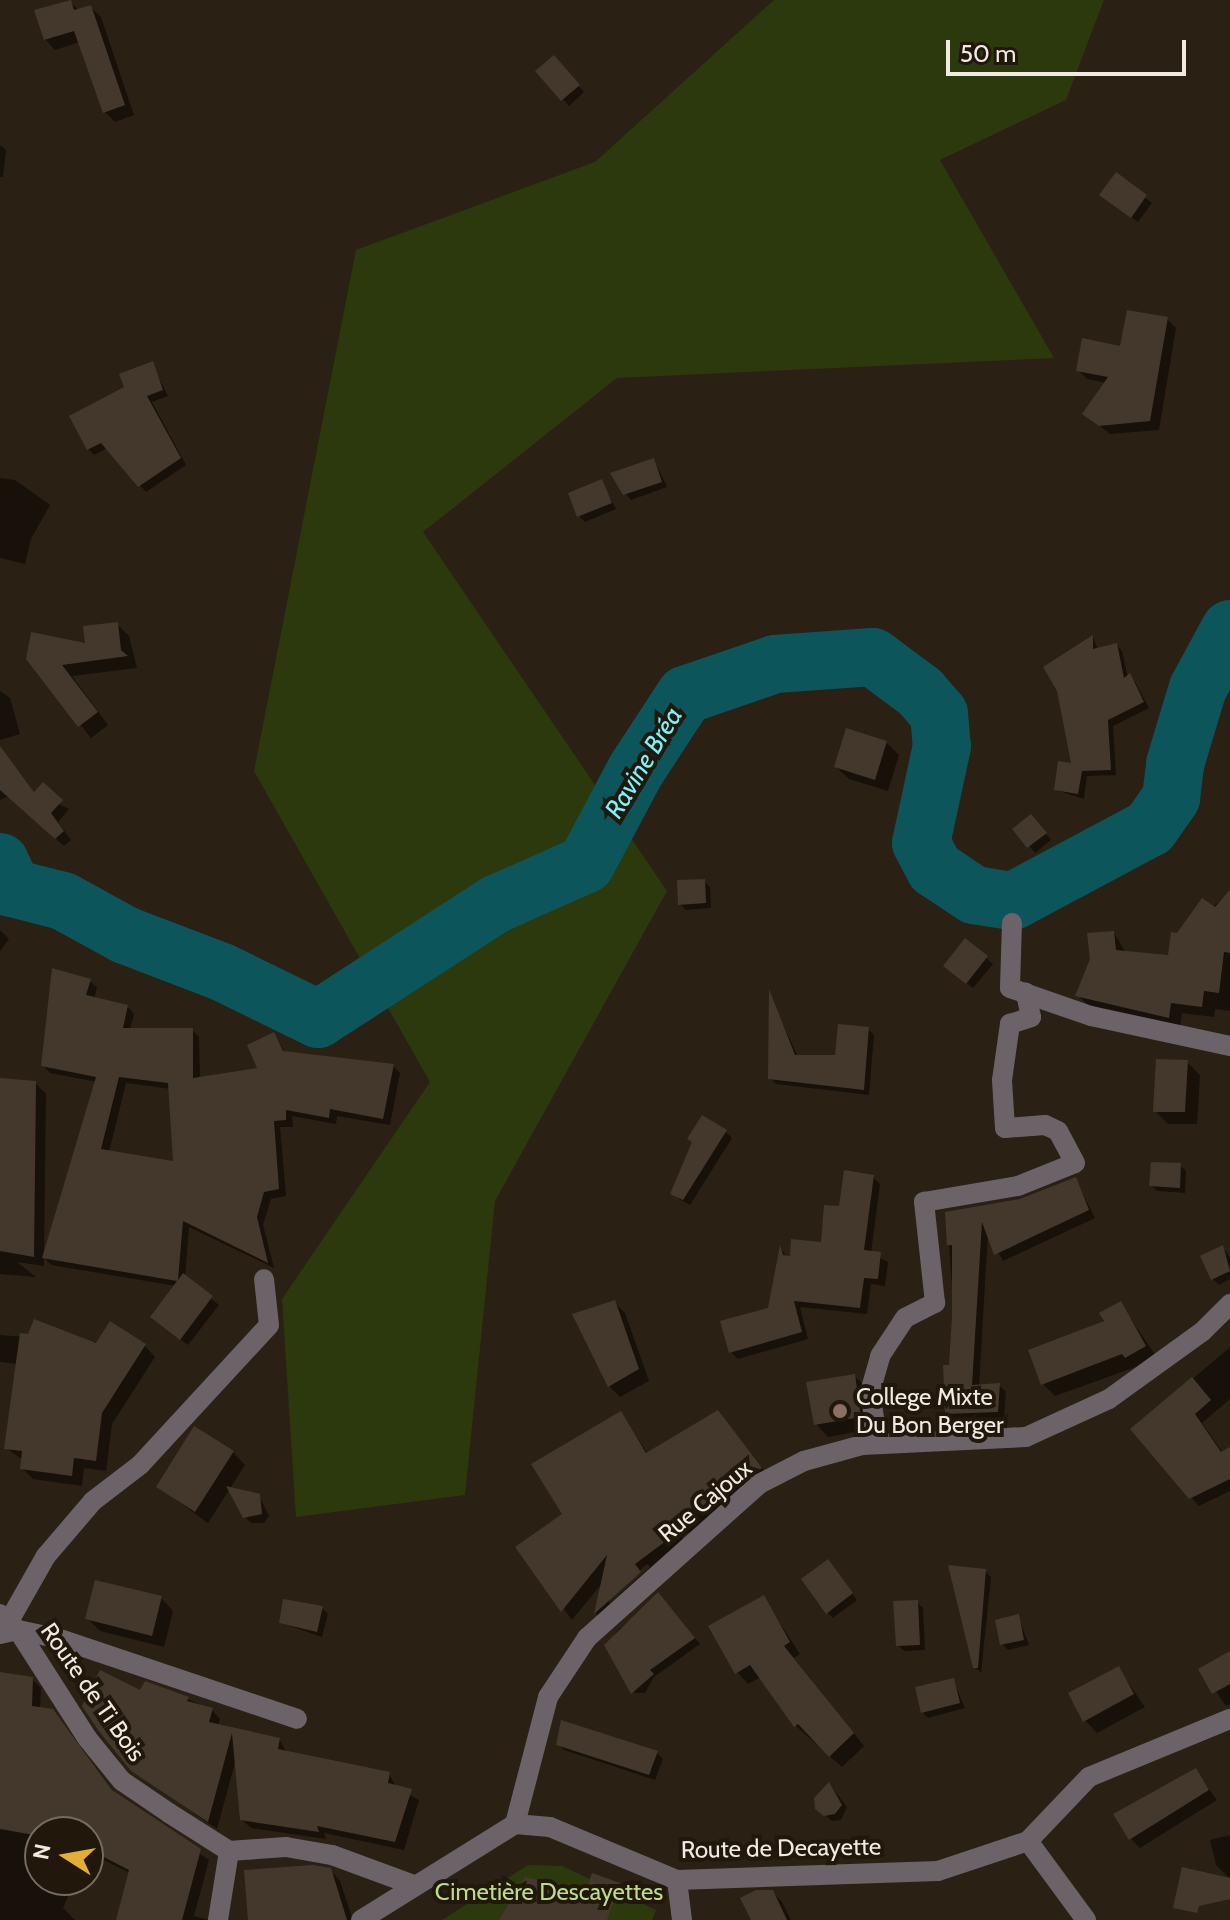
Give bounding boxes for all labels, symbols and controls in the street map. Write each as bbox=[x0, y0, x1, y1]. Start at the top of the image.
scale bar bbox=[950, 24, 1190, 74]
text: 50 m bbox=[960, 39, 1016, 68]
water label: Ravine Bréa bbox=[599, 702, 689, 824]
place label: College Mixte Du Bon Berger bbox=[856, 1383, 1004, 1439]
marker: College Mixte Du Bon Berger bbox=[831, 1402, 849, 1420]
street label: Rue Cajoux bbox=[652, 1454, 758, 1548]
street label: Route de Ti Bois bbox=[35, 1617, 151, 1767]
north arrow bbox=[24, 1816, 104, 1896]
street label: Route de Decayette bbox=[680, 1832, 882, 1864]
text: N bbox=[27, 1841, 57, 1862]
park label: Cimetière Descayettes bbox=[435, 1878, 663, 1906]

